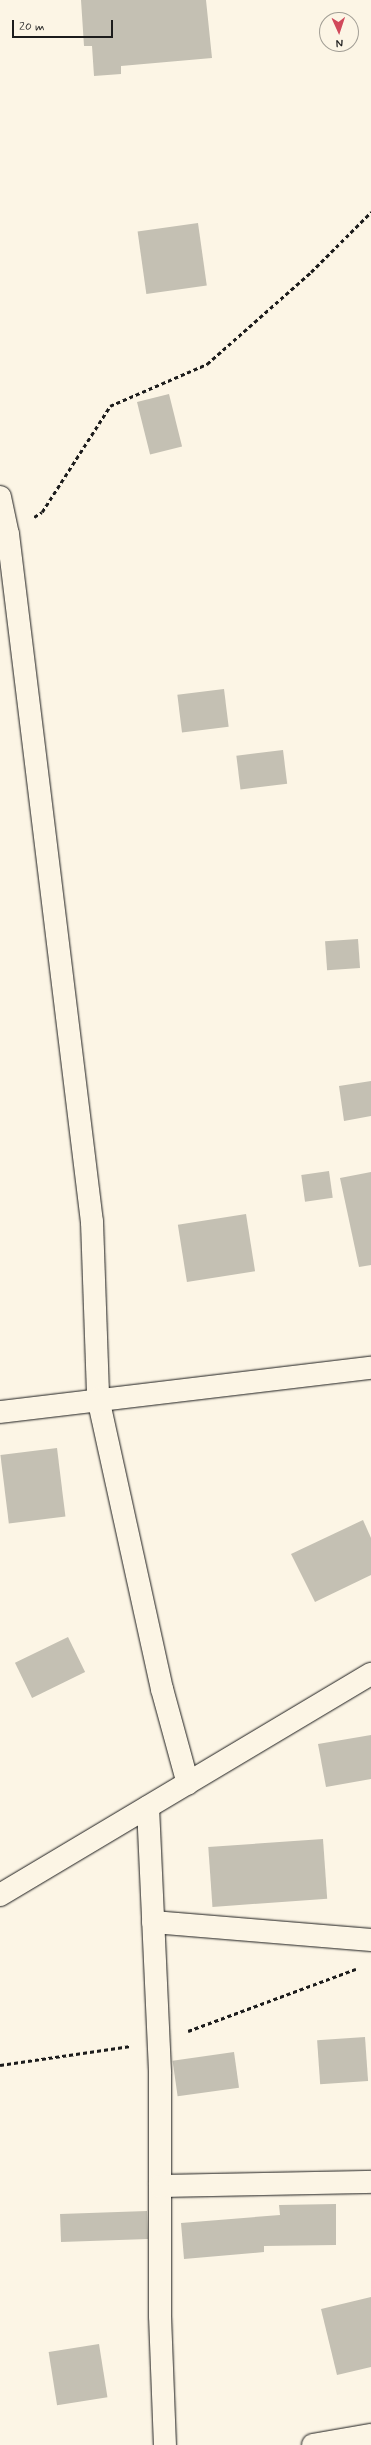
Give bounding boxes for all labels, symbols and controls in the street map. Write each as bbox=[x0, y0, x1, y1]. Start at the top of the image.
scale bar bbox=[14, 12, 115, 38]
north arrow bbox=[319, 12, 359, 52]
text: 20 m bbox=[19, 19, 45, 35]
text: N bbox=[336, 36, 344, 50]

